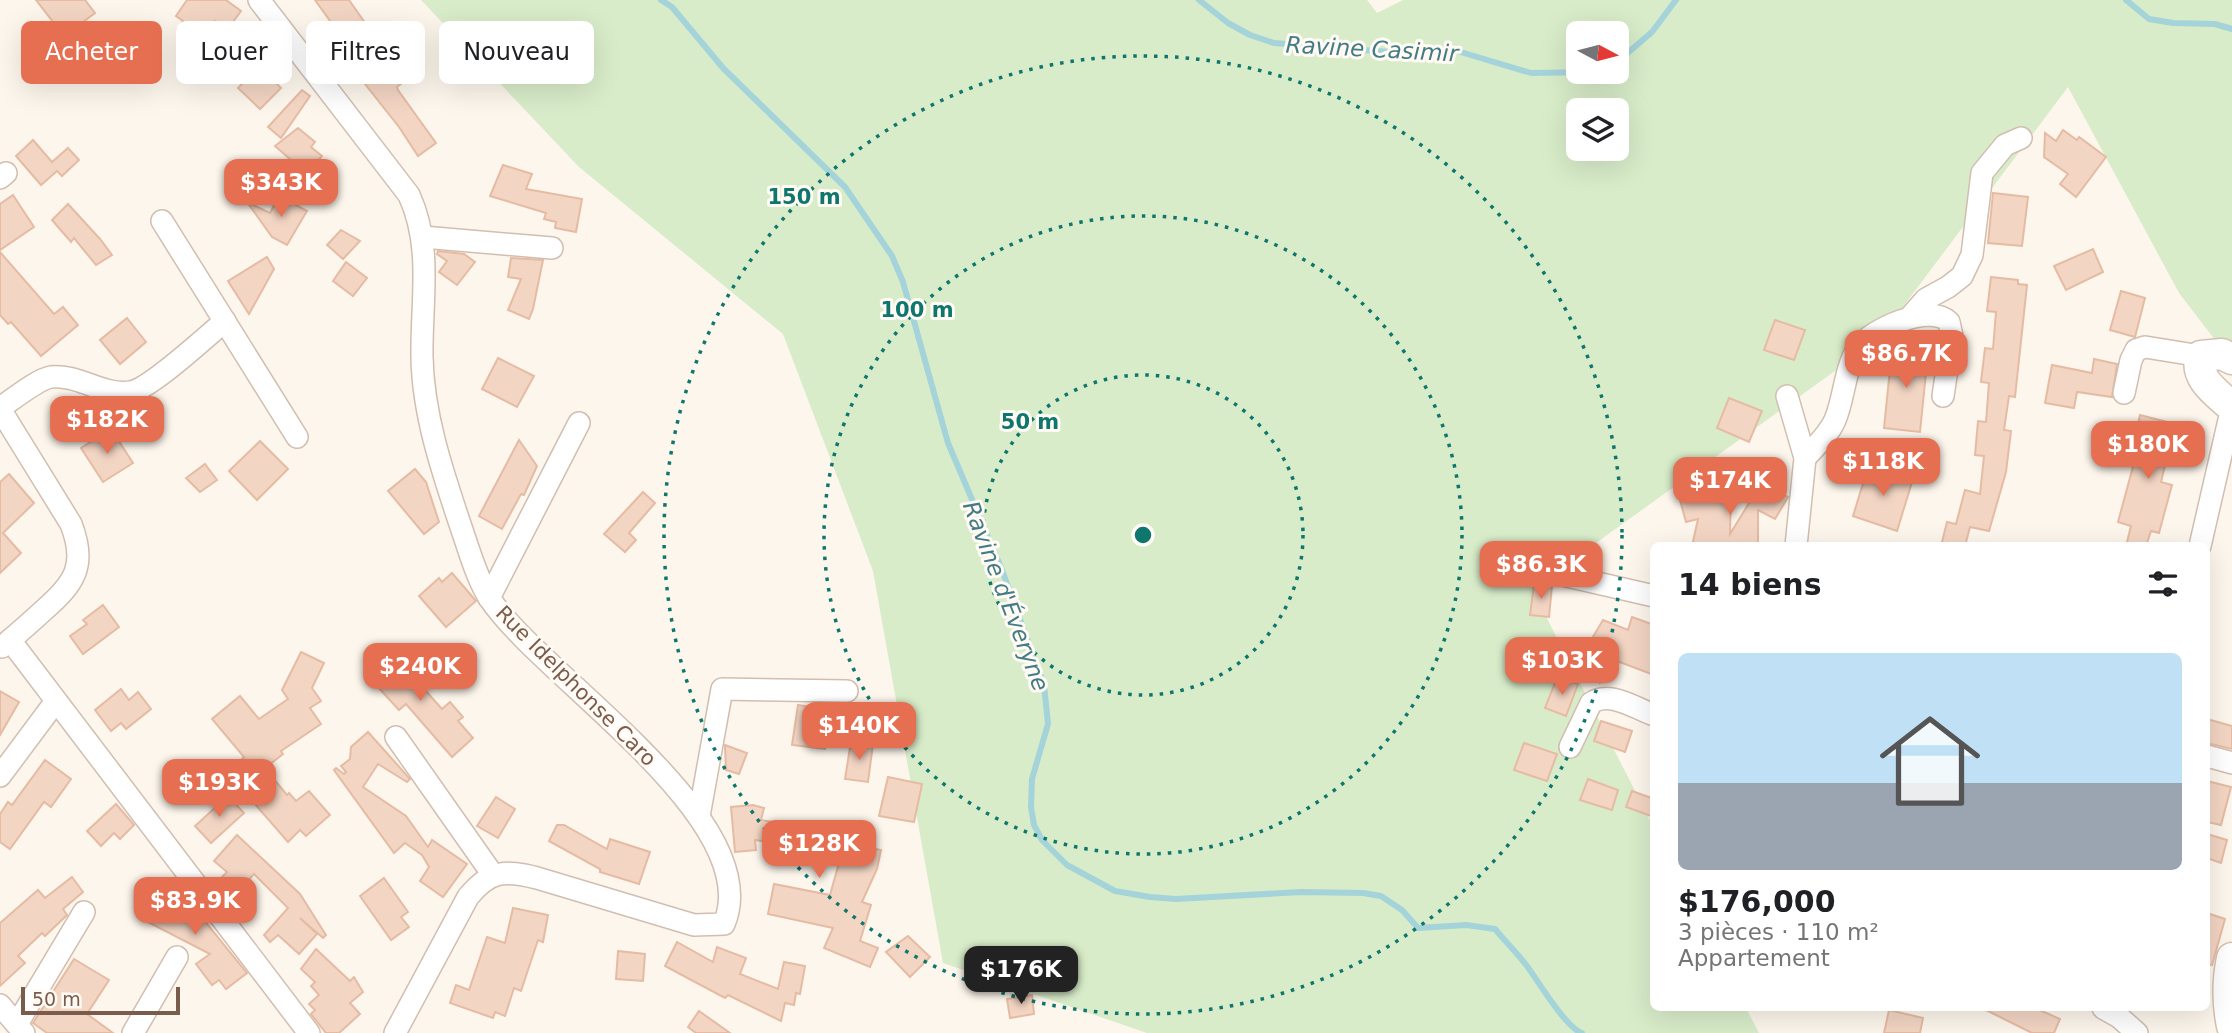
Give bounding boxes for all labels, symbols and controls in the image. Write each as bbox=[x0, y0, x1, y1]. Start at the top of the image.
chip: Acheter bbox=[21, 21, 162, 84]
chip: Louer bbox=[176, 21, 292, 84]
chip: Filtres bbox=[306, 21, 425, 84]
chip: Nouveau bbox=[439, 21, 594, 84]
north arrow bbox=[1566, 21, 1629, 84]
map controls bbox=[1566, 21, 1629, 161]
water label: Ravine Casimir bbox=[1285, 31, 1461, 67]
button: layers bbox=[1566, 98, 1629, 161]
pin: $343K bbox=[232, 160, 330, 219]
text: $343K bbox=[240, 169, 322, 195]
text: 150 m bbox=[767, 185, 841, 209]
text: 100 m bbox=[880, 298, 954, 322]
pin: $86.7K bbox=[1849, 330, 1963, 390]
text: $86.7K bbox=[1861, 340, 1951, 366]
pin: $182K bbox=[58, 396, 156, 456]
text: $182K bbox=[66, 406, 148, 432]
text: 50 m bbox=[1001, 410, 1059, 434]
pin: $180K bbox=[2099, 421, 2197, 481]
text: $180K bbox=[2107, 431, 2189, 457]
pin: $118K bbox=[1834, 438, 1932, 498]
text: $118K bbox=[1842, 448, 1924, 474]
pin: $174K bbox=[1681, 458, 1779, 517]
text: $174K bbox=[1689, 467, 1771, 493]
water label: Ravine d'Éveryne bbox=[958, 497, 1055, 695]
centre of rings bbox=[1131, 523, 1155, 547]
pin: $86.3K bbox=[1484, 542, 1598, 601]
text: $86.3K bbox=[1496, 551, 1586, 577]
icon: filters bbox=[2144, 565, 2182, 603]
text: 14 biens bbox=[1678, 567, 1822, 602]
street label: Rue Idelphonse Caro bbox=[491, 601, 661, 771]
pin: $103K bbox=[1513, 638, 1611, 697]
pin: $240K bbox=[371, 644, 469, 703]
text: $103K bbox=[1521, 647, 1603, 673]
text: $240K bbox=[379, 653, 461, 679]
icon: home bbox=[1867, 698, 1993, 824]
pin: $140K bbox=[810, 702, 908, 762]
text: $140K bbox=[818, 712, 900, 738]
pin: $193K bbox=[170, 760, 268, 819]
text: $193K bbox=[178, 769, 260, 795]
pin: $128K bbox=[770, 820, 868, 880]
text: $128K bbox=[778, 830, 860, 856]
pin: $83.9K bbox=[138, 878, 252, 937]
text: $176,000 bbox=[1678, 884, 1836, 919]
text: $83.9K bbox=[150, 887, 240, 913]
text: 3 pièces · 110 m² bbox=[1678, 919, 1879, 945]
text: Appartement bbox=[1678, 945, 1830, 971]
pin: $176K bbox=[972, 946, 1070, 1006]
text: $176K bbox=[980, 956, 1062, 982]
scale bar bbox=[21, 984, 180, 1016]
text: 50 m bbox=[32, 988, 81, 1010]

